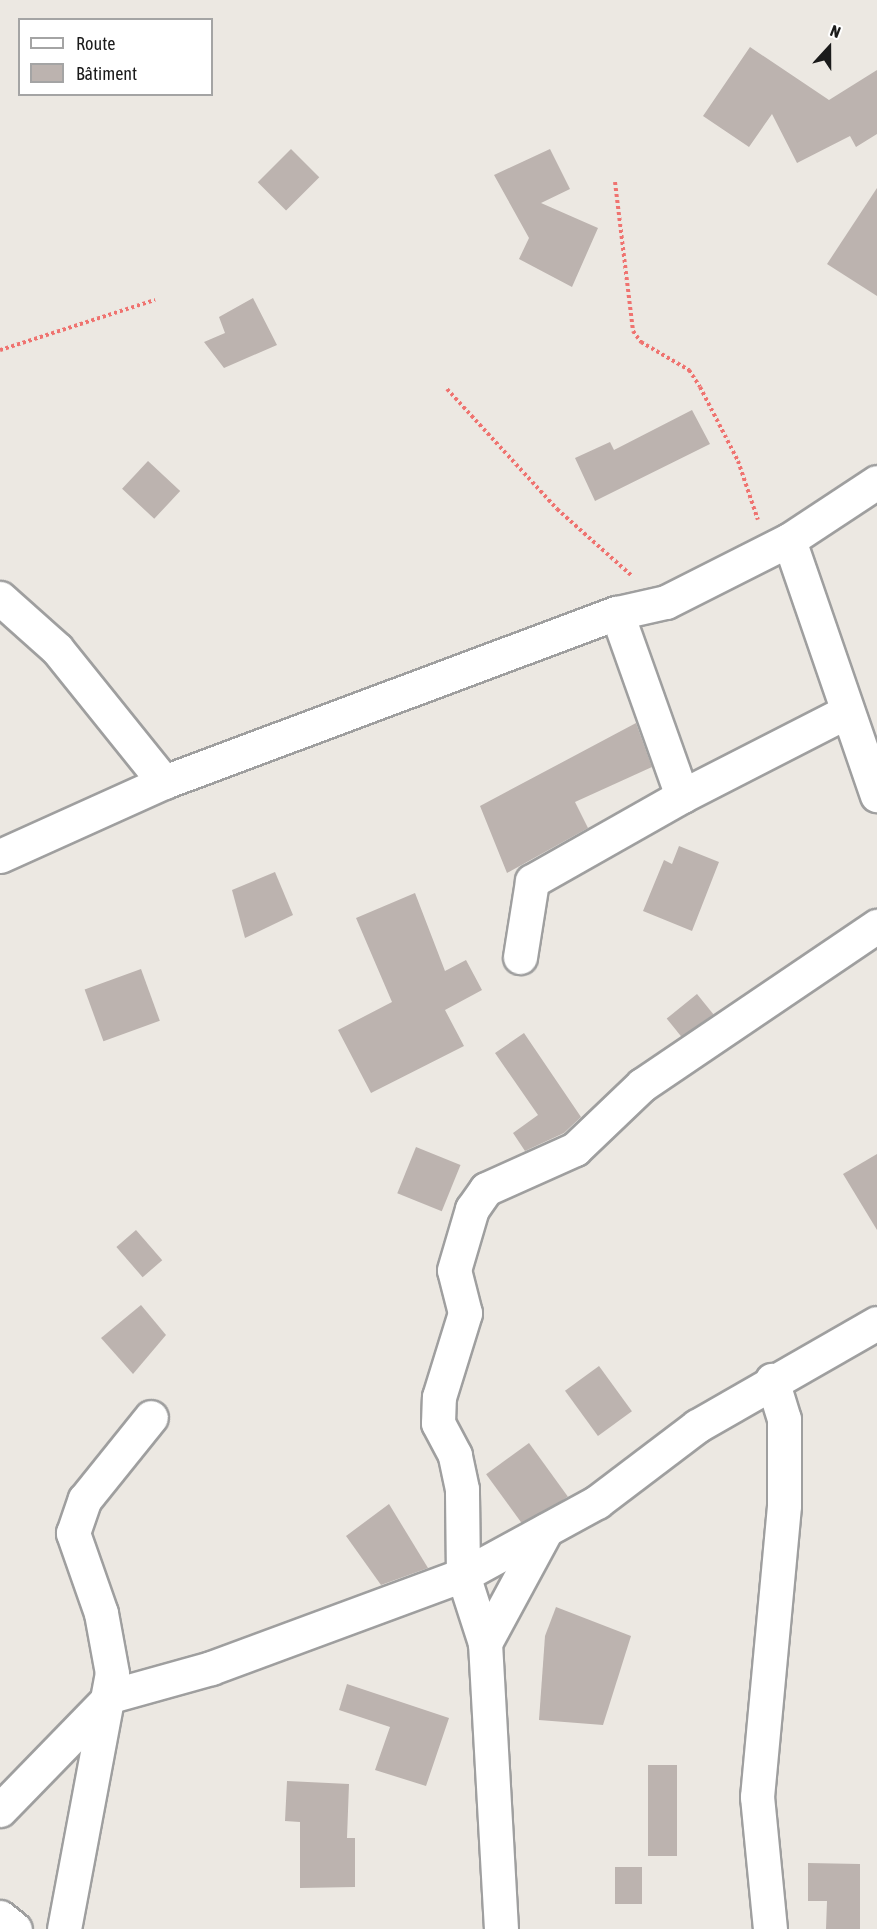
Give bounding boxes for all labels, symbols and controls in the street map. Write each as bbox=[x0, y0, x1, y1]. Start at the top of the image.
legend bbox=[18, 18, 213, 96]
north arrow bbox=[799, 18, 859, 78]
text: N bbox=[828, 21, 843, 41]
text: Route bbox=[76, 33, 115, 54]
text: Bâtiment bbox=[76, 63, 137, 84]

